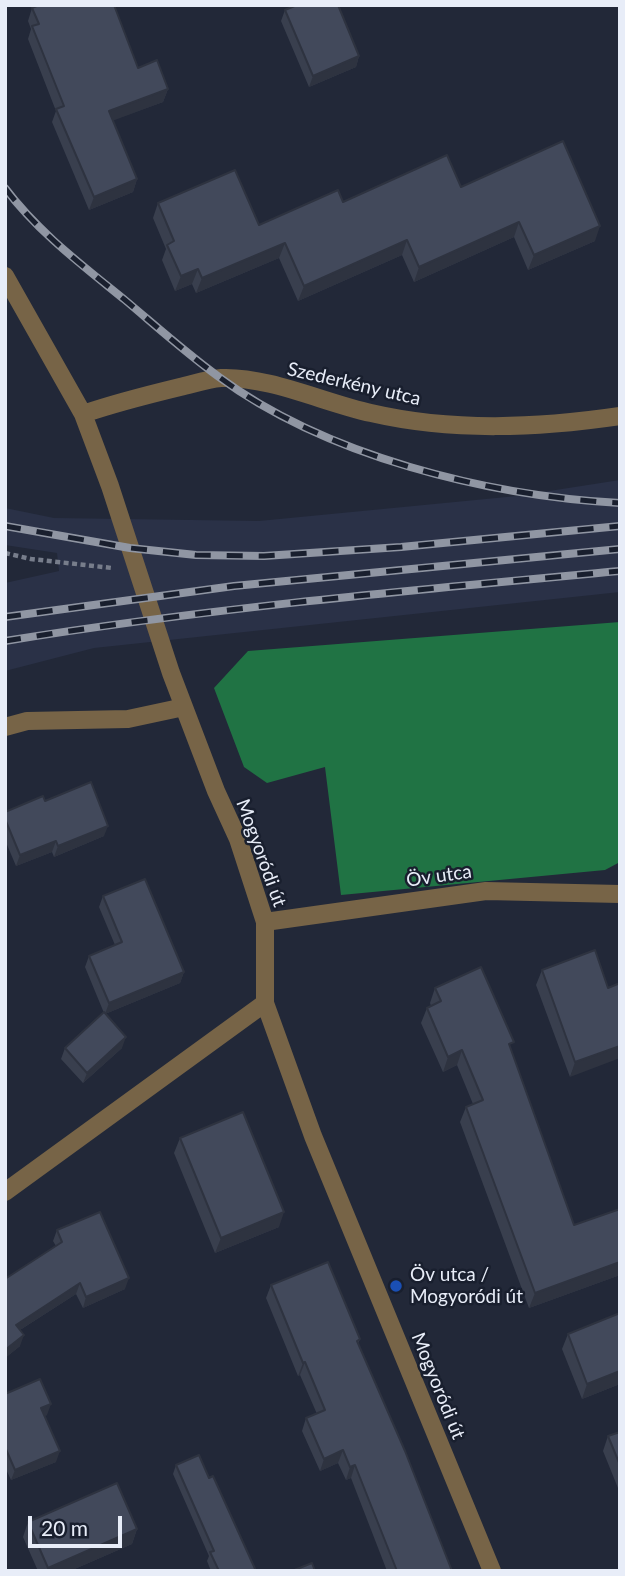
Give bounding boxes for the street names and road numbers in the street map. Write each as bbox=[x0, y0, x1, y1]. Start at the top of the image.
street label: Szederkény utca bbox=[285, 358, 423, 410]
street label: Mogyoródi út bbox=[231, 796, 291, 910]
street label: Öv utca bbox=[405, 860, 473, 892]
street label: Mogyoródi út bbox=[406, 1329, 470, 1443]

